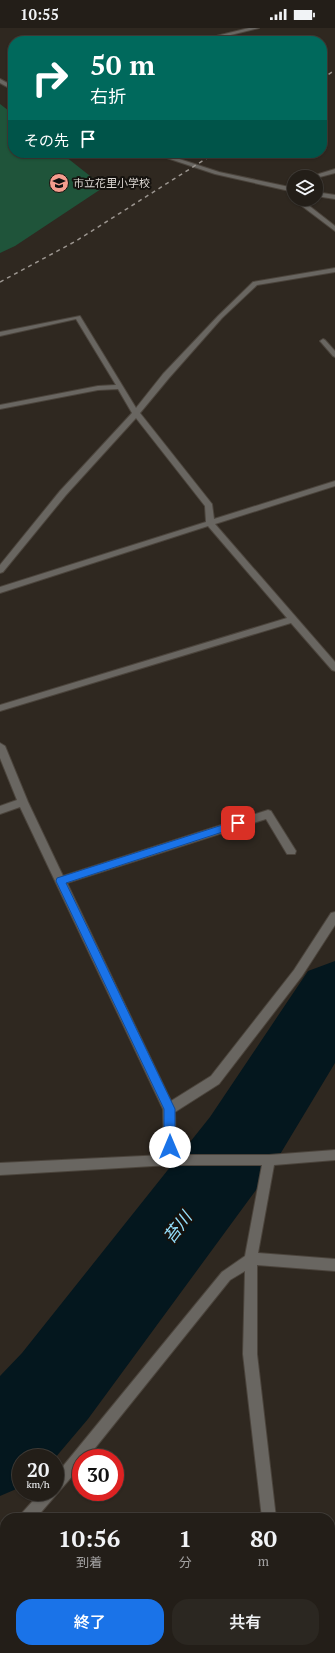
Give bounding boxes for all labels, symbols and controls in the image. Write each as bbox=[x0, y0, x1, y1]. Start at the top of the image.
text: 10:55 bbox=[20, 4, 59, 24]
text: 50 m bbox=[90, 46, 155, 83]
icon: right bbox=[24, 52, 76, 104]
text: 右折 bbox=[90, 84, 126, 108]
icon: arrive bbox=[77, 128, 99, 150]
text: その先 bbox=[24, 130, 69, 150]
map controls bbox=[287, 170, 323, 206]
button: layers bbox=[287, 170, 323, 206]
school or university icon: 市立花里小学校 bbox=[48, 172, 70, 194]
place label: 市立花里小学校 bbox=[73, 176, 150, 190]
pin bbox=[221, 806, 255, 840]
icon: arrive bbox=[227, 812, 249, 834]
position arrow bbox=[149, 1126, 191, 1168]
water label: 苔川 bbox=[158, 1205, 198, 1247]
speed limit sign: 30 bbox=[72, 1449, 124, 1501]
text: 20 bbox=[27, 1456, 49, 1483]
text: km/h bbox=[26, 1478, 50, 1491]
text: 10:56 bbox=[58, 1522, 120, 1554]
text: 1 bbox=[178, 1522, 192, 1554]
text: 80 bbox=[250, 1522, 277, 1554]
text: m bbox=[258, 1552, 269, 1570]
text: 到着 bbox=[76, 1553, 102, 1571]
text: 分 bbox=[179, 1553, 192, 1571]
button: 終了 bbox=[16, 1599, 164, 1645]
button: 共有 bbox=[172, 1599, 319, 1645]

